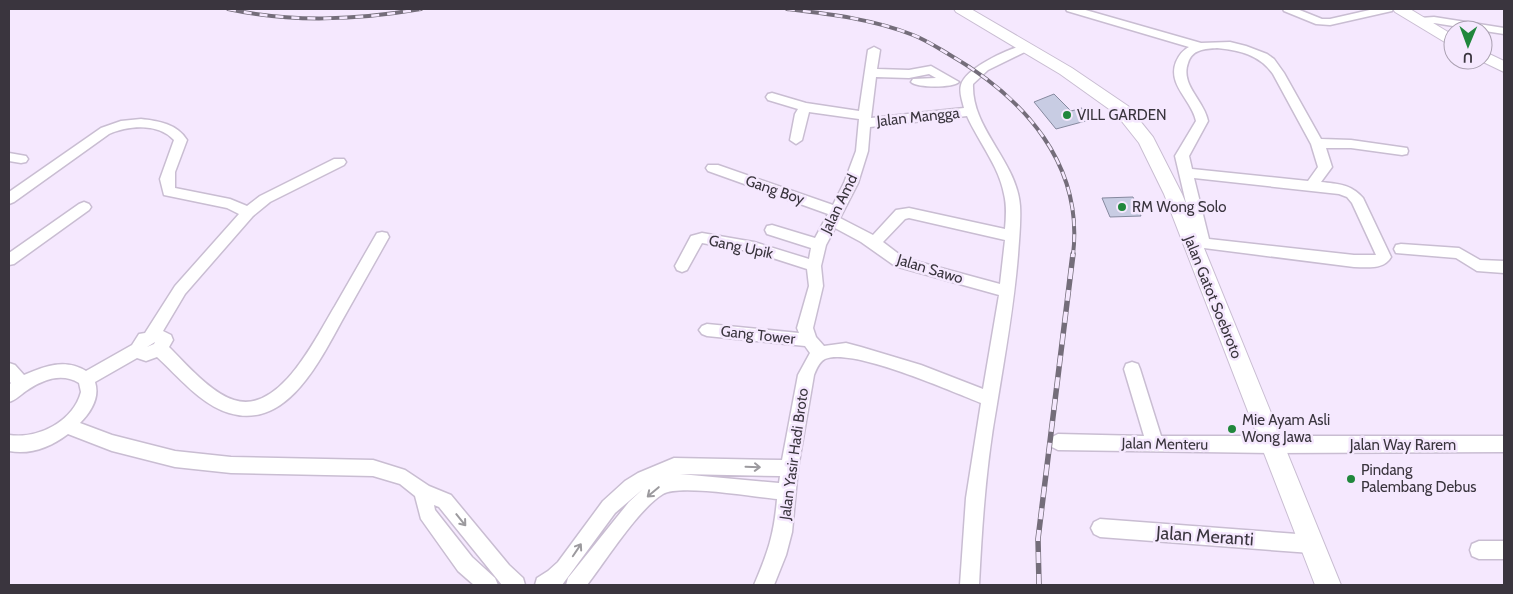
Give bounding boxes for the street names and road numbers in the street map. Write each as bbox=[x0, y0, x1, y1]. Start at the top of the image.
street label: Jalan Mangga bbox=[875, 104, 961, 130]
street label: Jalan Amd bbox=[816, 171, 861, 238]
street label: Gang Boy bbox=[743, 172, 807, 209]
street label: Gang Upik bbox=[707, 231, 775, 263]
street label: Jalan Gatot Soebroto bbox=[1180, 232, 1246, 361]
street label: Jalan Sawo bbox=[894, 250, 965, 288]
street label: Gang Tower bbox=[720, 322, 796, 348]
street label: Jalan Yasir Hadi Broto bbox=[776, 387, 812, 522]
street label: Jalan Menteru bbox=[1121, 434, 1208, 454]
street label: Jalan Way Rarem bbox=[1349, 436, 1456, 454]
street label: Jalan Meranti bbox=[1155, 522, 1254, 550]

